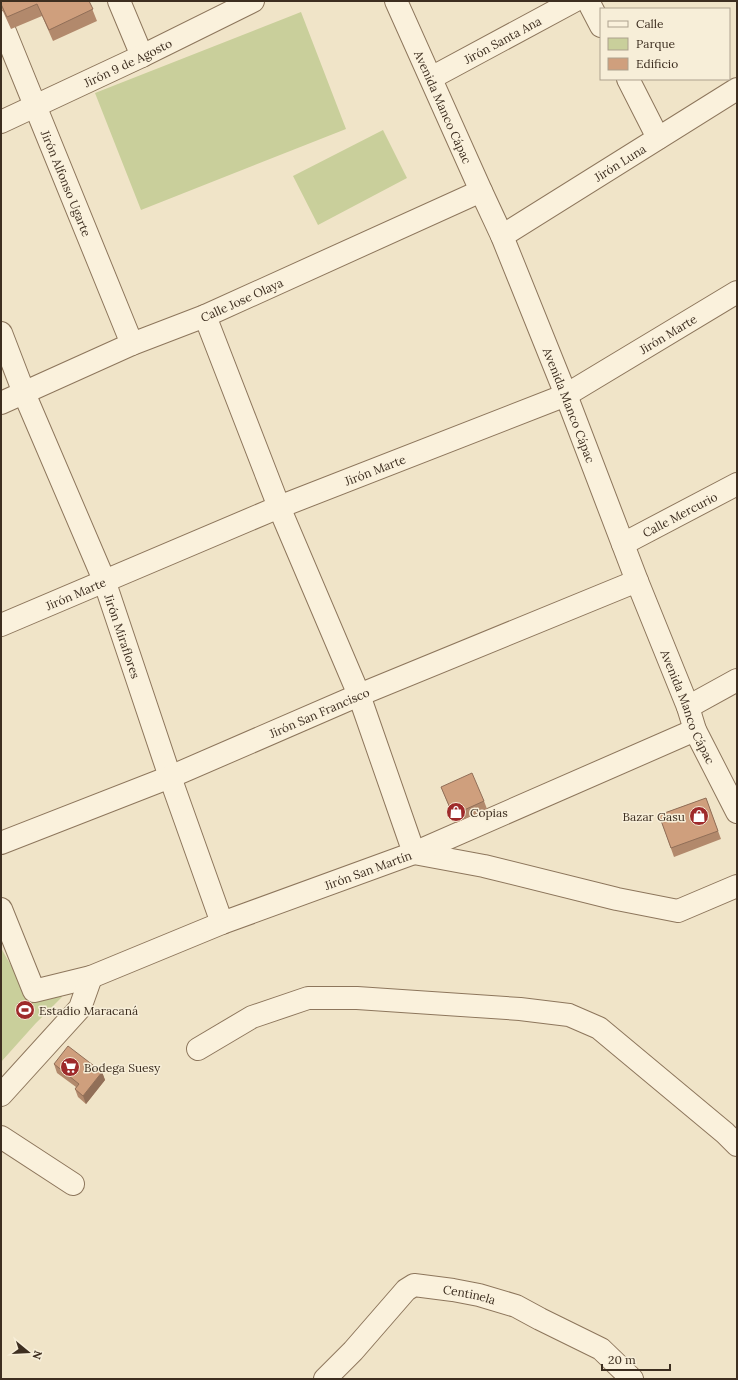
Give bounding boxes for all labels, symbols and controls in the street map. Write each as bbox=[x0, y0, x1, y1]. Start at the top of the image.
legend bbox=[600, 8, 730, 80]
street label: Jirón Santa Ana bbox=[460, 13, 544, 67]
text: Calle bbox=[636, 16, 664, 31]
street label: Jirón 9 de Agosto bbox=[80, 35, 174, 90]
text: Parque bbox=[636, 36, 676, 51]
street label: Avenida Manco Cápac bbox=[411, 47, 475, 166]
text: Edificio bbox=[636, 56, 678, 71]
street label: Jirón Alfonso Ugarte bbox=[38, 127, 95, 239]
street label: Jirón Luna bbox=[590, 141, 648, 185]
street label: Calle Jose Olaya bbox=[198, 274, 285, 325]
street label: Jirón Marte bbox=[636, 310, 700, 357]
street label: Avenida Manco Cápac bbox=[540, 344, 599, 465]
street label: Jirón Marte bbox=[341, 451, 408, 489]
street label: Calle Mercurio bbox=[640, 488, 720, 540]
street label: Jirón Marte bbox=[42, 574, 108, 613]
street label: Jirón Miraflores bbox=[101, 591, 144, 681]
street label: Avenida Manco Cápac bbox=[658, 646, 719, 766]
street label: Jirón San Francisco bbox=[266, 684, 371, 741]
shop icon: Copias bbox=[445, 801, 467, 823]
place label: Copias bbox=[470, 805, 508, 820]
shop icon: Bazar Gasu bbox=[688, 805, 710, 827]
place label: Bazar Gasu bbox=[623, 809, 685, 824]
street label: Jirón San Martín bbox=[321, 847, 414, 893]
sports icon: Estadio Maracaná bbox=[14, 999, 36, 1021]
place label: Estadio Maracaná bbox=[39, 1003, 138, 1018]
supermarket icon: Bodega Suesy bbox=[59, 1056, 81, 1078]
place label: Bodega Suesy bbox=[84, 1060, 161, 1075]
street label: Centinela bbox=[442, 1281, 497, 1307]
north arrow bbox=[8, 1332, 48, 1372]
scale bar bbox=[602, 1346, 670, 1372]
text: N bbox=[29, 1349, 45, 1362]
text: 20 m bbox=[608, 1352, 636, 1367]

